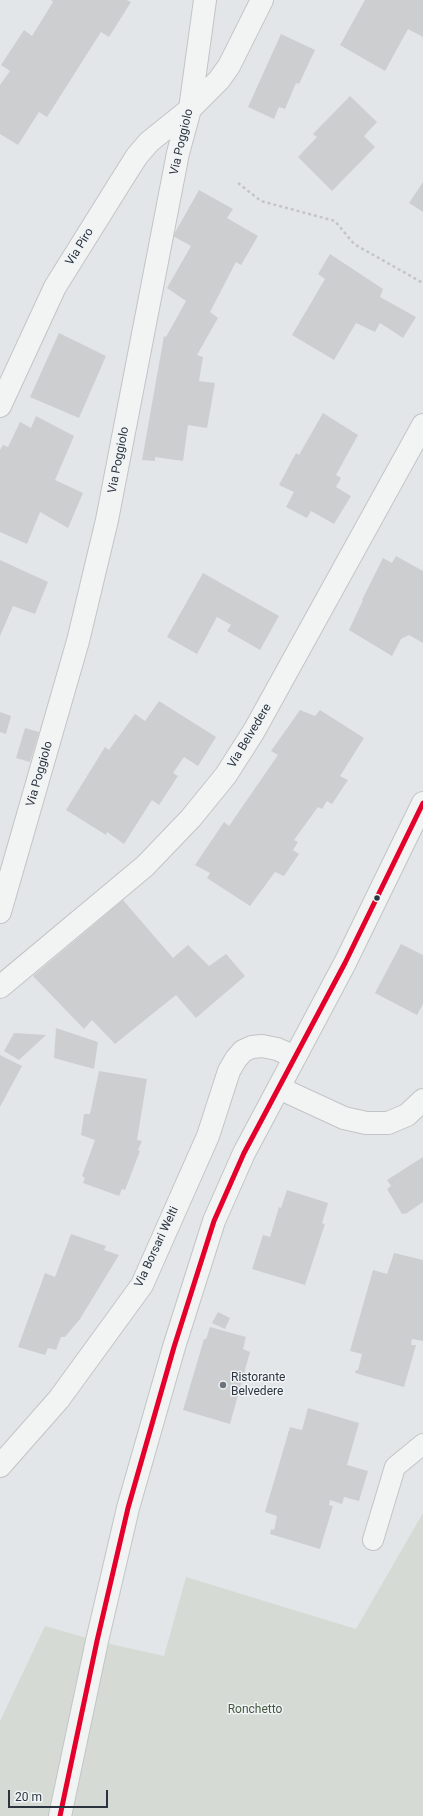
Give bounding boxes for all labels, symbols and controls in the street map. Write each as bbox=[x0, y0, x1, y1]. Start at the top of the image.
street label: Via Poggiolo bbox=[167, 108, 197, 176]
street label: Via Piro bbox=[63, 226, 97, 268]
street label: Via Poggiolo bbox=[106, 426, 132, 494]
street label: Via Belvedere bbox=[225, 701, 275, 771]
street label: Via Poggiolo bbox=[24, 740, 56, 808]
unlabelled marker bbox=[372, 893, 382, 903]
street label: Via Borsari Welti bbox=[132, 1204, 182, 1290]
place label: Ristorante Belvedere bbox=[231, 1371, 285, 1399]
marker: Ristorante Belvedere bbox=[218, 1380, 228, 1390]
park label: Ronchetto bbox=[228, 1703, 282, 1717]
scale bar bbox=[10, 1782, 110, 1808]
text: 20 m bbox=[15, 1790, 42, 1804]

